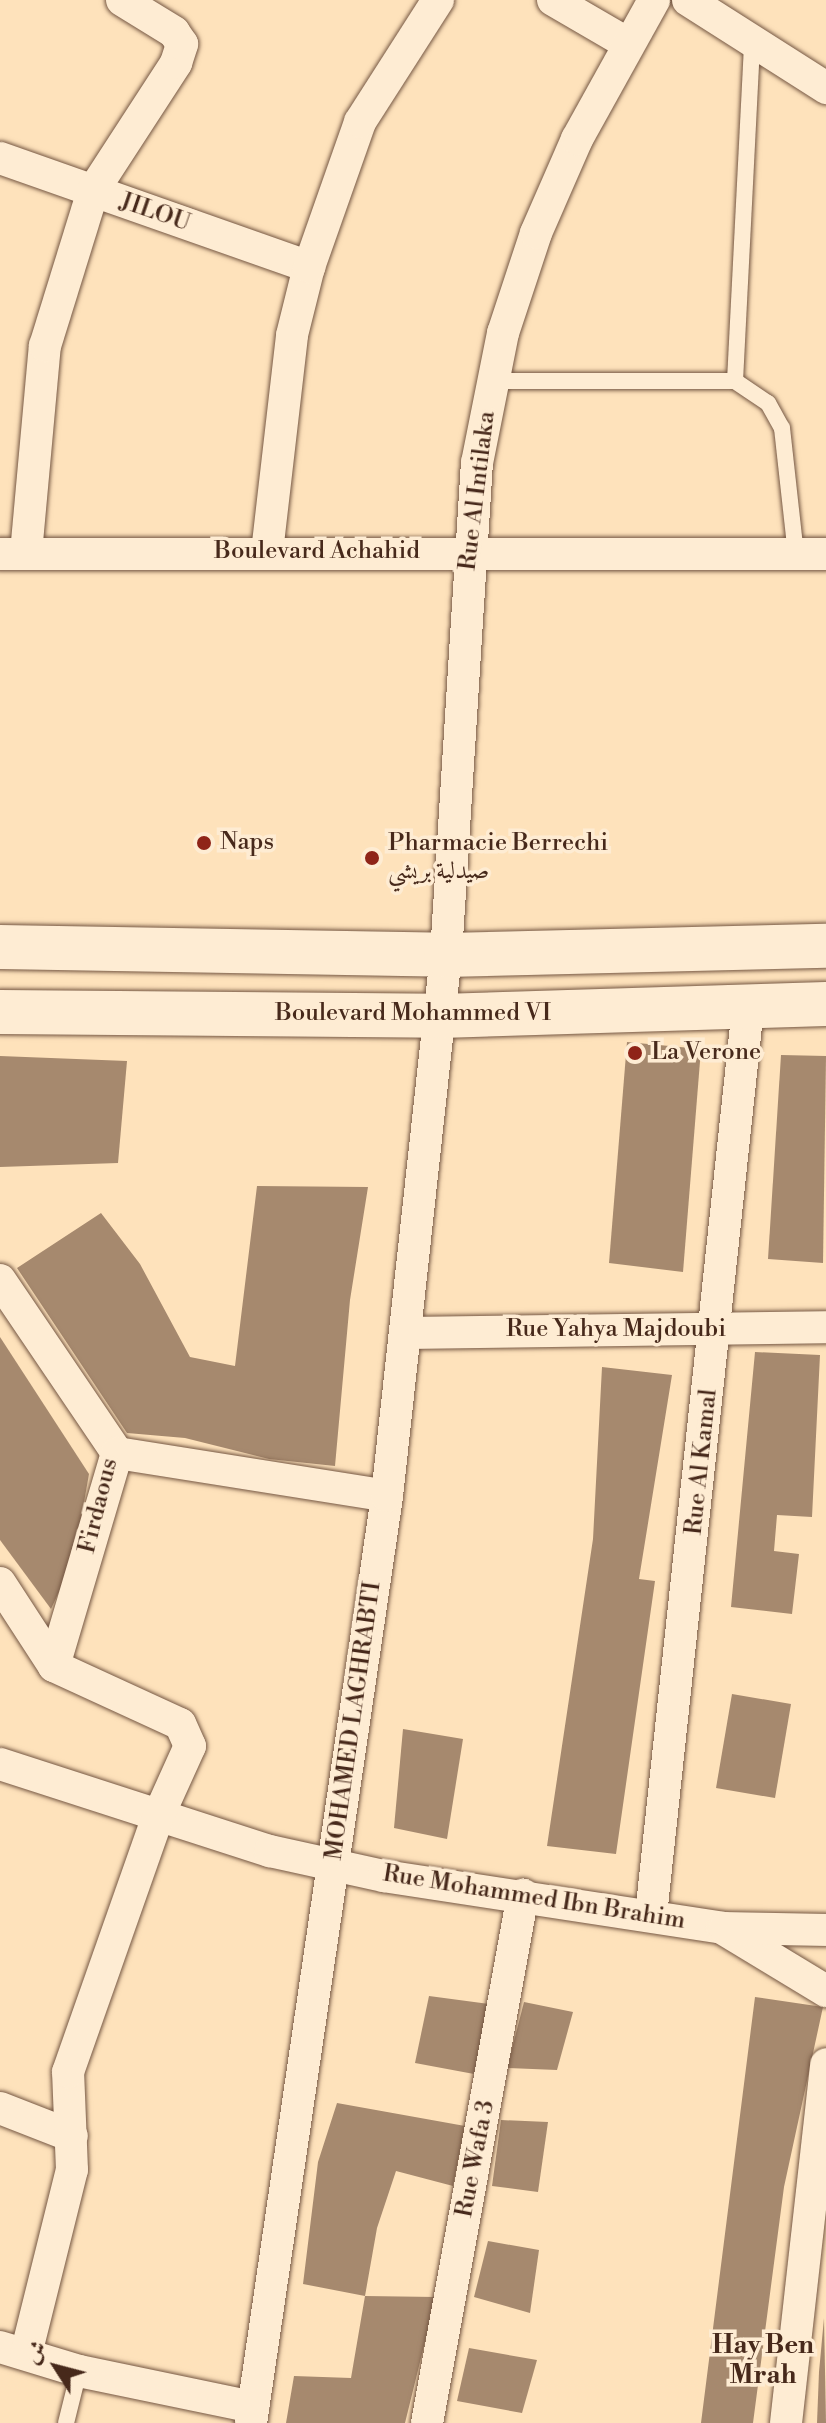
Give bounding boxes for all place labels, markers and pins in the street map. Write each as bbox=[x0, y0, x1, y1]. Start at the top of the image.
place label: Naps bbox=[220, 829, 274, 857]
place label: Pharmacie Berrechi صيدلية بريشي bbox=[388, 830, 608, 886]
marker: Naps bbox=[195, 834, 213, 852]
marker: Pharmacie Berrechi صيدلية بريشي bbox=[363, 849, 381, 867]
place label: La Verone bbox=[651, 1039, 761, 1067]
marker: La Verone bbox=[626, 1044, 644, 1062]

